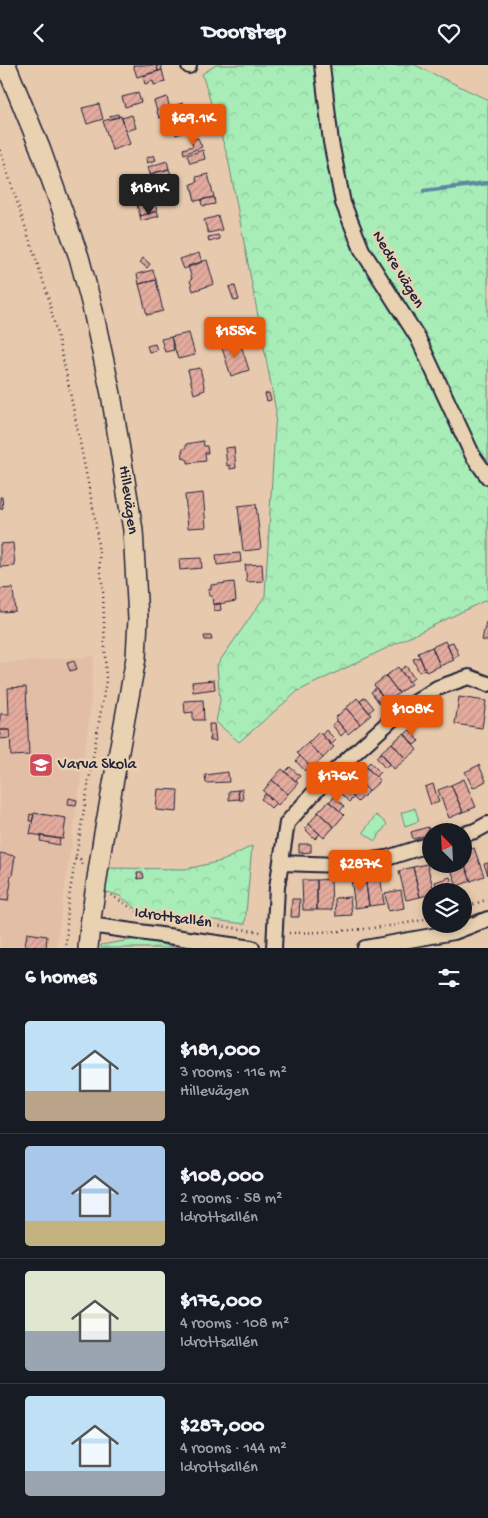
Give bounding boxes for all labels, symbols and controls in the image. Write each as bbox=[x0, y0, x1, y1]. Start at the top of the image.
icon: back bbox=[25, 19, 53, 47]
icon: heart bbox=[435, 19, 463, 47]
text: Doorstep bbox=[202, 20, 286, 46]
pin: $69.1K bbox=[152, 103, 234, 146]
text: $69.1K bbox=[171, 110, 215, 129]
pin: $181K bbox=[114, 173, 184, 216]
text: $181K bbox=[130, 180, 168, 199]
street label: Nedre vägen bbox=[367, 228, 428, 312]
pin: $155K bbox=[200, 317, 270, 359]
text: $155K bbox=[215, 323, 255, 342]
street label: Hillevägen bbox=[113, 465, 141, 536]
pin: $108K bbox=[377, 695, 447, 737]
text: $108K bbox=[392, 701, 432, 720]
school or university icon: Varva Skola bbox=[28, 752, 54, 778]
place label: Varva Skola bbox=[57, 756, 138, 775]
pin: $176K bbox=[302, 761, 372, 804]
text: $176K bbox=[318, 768, 356, 787]
north arrow bbox=[422, 823, 472, 873]
map controls bbox=[422, 823, 472, 933]
pin: $287K bbox=[325, 849, 395, 892]
text: $287K bbox=[340, 856, 380, 875]
button: layers bbox=[422, 883, 472, 933]
street label: Idrottsallén bbox=[133, 904, 213, 934]
icon: filters bbox=[435, 964, 463, 992]
text: 6 homes bbox=[25, 966, 96, 991]
text: $181,000 bbox=[180, 1039, 260, 1064]
icon: home bbox=[65, 1041, 125, 1101]
text: 3 rooms · 116 m² bbox=[180, 1064, 287, 1083]
text: Hillevägen bbox=[180, 1083, 249, 1102]
text: $108,000 bbox=[180, 1165, 264, 1190]
icon: home bbox=[65, 1166, 125, 1226]
text: 2 rooms · 58 m² bbox=[180, 1190, 282, 1209]
text: Idrottsallén bbox=[180, 1209, 258, 1228]
text: $176,000 bbox=[180, 1290, 262, 1315]
icon: home bbox=[65, 1291, 125, 1351]
text: 4 rooms · 108 m² bbox=[180, 1315, 289, 1334]
text: Idrottsallén bbox=[180, 1334, 258, 1353]
text: $287,000 bbox=[180, 1415, 265, 1440]
icon: home bbox=[65, 1416, 125, 1476]
text: 4 rooms · 144 m² bbox=[180, 1440, 287, 1459]
text: Idrottsallén bbox=[180, 1459, 258, 1478]

